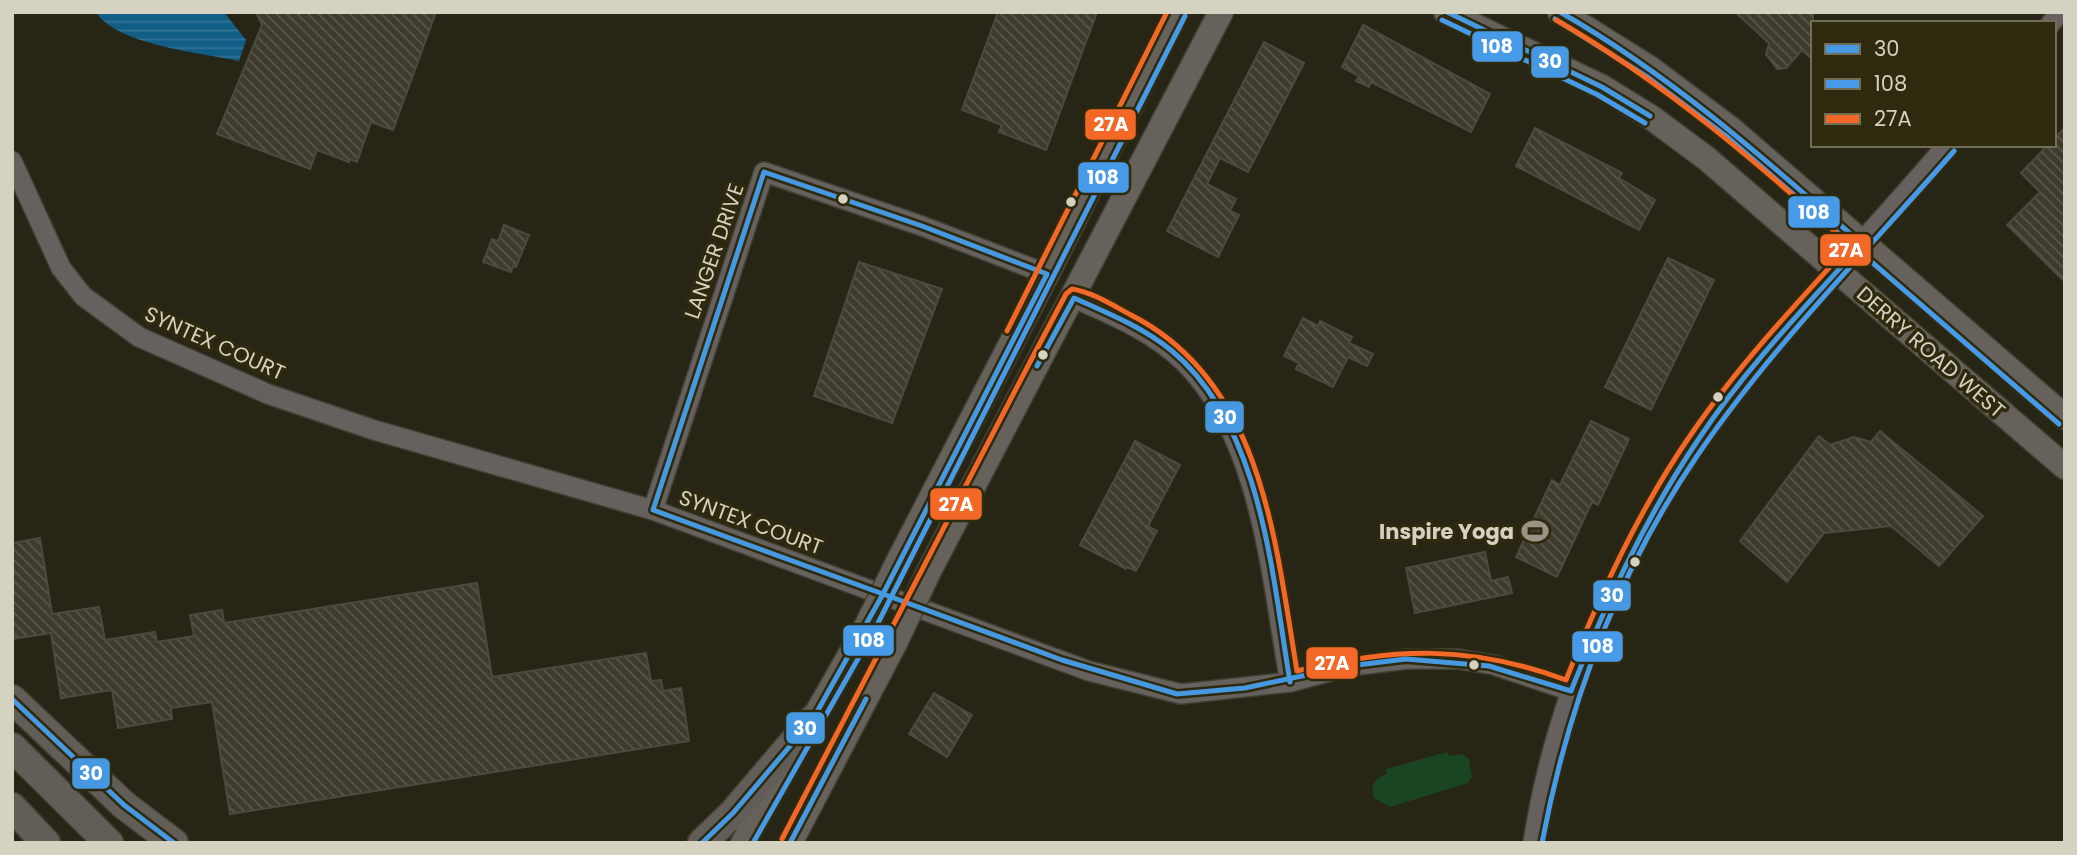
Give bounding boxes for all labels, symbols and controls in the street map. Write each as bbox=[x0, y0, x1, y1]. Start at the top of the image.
legend bbox=[1811, 21, 2056, 147]
line badge: 108 bbox=[1471, 30, 1524, 63]
text: 108 bbox=[1481, 33, 1513, 60]
text: 30 bbox=[1874, 34, 1900, 63]
line badge: 30 bbox=[1530, 45, 1570, 79]
text: 30 bbox=[1538, 48, 1562, 75]
text: 108 bbox=[1874, 69, 1907, 98]
text: 27A bbox=[1874, 104, 1912, 133]
line badge: 27A bbox=[1084, 108, 1137, 141]
text: 27A bbox=[1093, 111, 1129, 138]
line badge: 108 bbox=[1077, 161, 1130, 194]
text: 108 bbox=[1087, 164, 1119, 191]
street label: LANGER DRIVE bbox=[677, 180, 751, 322]
unlabelled marker bbox=[836, 192, 850, 206]
unlabelled marker bbox=[1064, 195, 1078, 209]
line badge: 108 bbox=[1787, 195, 1841, 229]
text: 108 bbox=[1798, 199, 1830, 226]
line badge: 27A bbox=[1819, 233, 1872, 267]
text: 27A bbox=[1828, 237, 1864, 264]
street label: DERRY ROAD WEST bbox=[1851, 279, 2011, 425]
street label: SYNTEX COURT bbox=[140, 299, 290, 387]
unlabelled marker bbox=[1036, 348, 1050, 362]
unlabelled marker bbox=[1711, 390, 1725, 404]
line badge: 30 bbox=[1204, 400, 1245, 434]
text: 30 bbox=[1213, 404, 1237, 431]
street label: SYNTEX COURT bbox=[675, 483, 827, 561]
line badge: 27A bbox=[929, 487, 983, 521]
text: 27A bbox=[938, 491, 974, 518]
sports icon: Inspire Yoga bbox=[1520, 516, 1550, 546]
place label: Inspire Yoga bbox=[1379, 517, 1514, 546]
unlabelled marker bbox=[1628, 555, 1642, 569]
line badge: 30 bbox=[1592, 579, 1632, 612]
text: 30 bbox=[1600, 582, 1624, 609]
line badge: 108 bbox=[842, 624, 895, 657]
text: 108 bbox=[853, 627, 885, 654]
line badge: 108 bbox=[1571, 630, 1624, 663]
text: 108 bbox=[1582, 633, 1614, 660]
line badge: 27A bbox=[1305, 646, 1359, 680]
text: 27A bbox=[1314, 650, 1350, 677]
unlabelled marker bbox=[1467, 658, 1481, 672]
line badge: 30 bbox=[785, 711, 826, 745]
text: 30 bbox=[793, 715, 817, 742]
line badge: 30 bbox=[71, 757, 111, 790]
text: 30 bbox=[79, 760, 103, 787]

